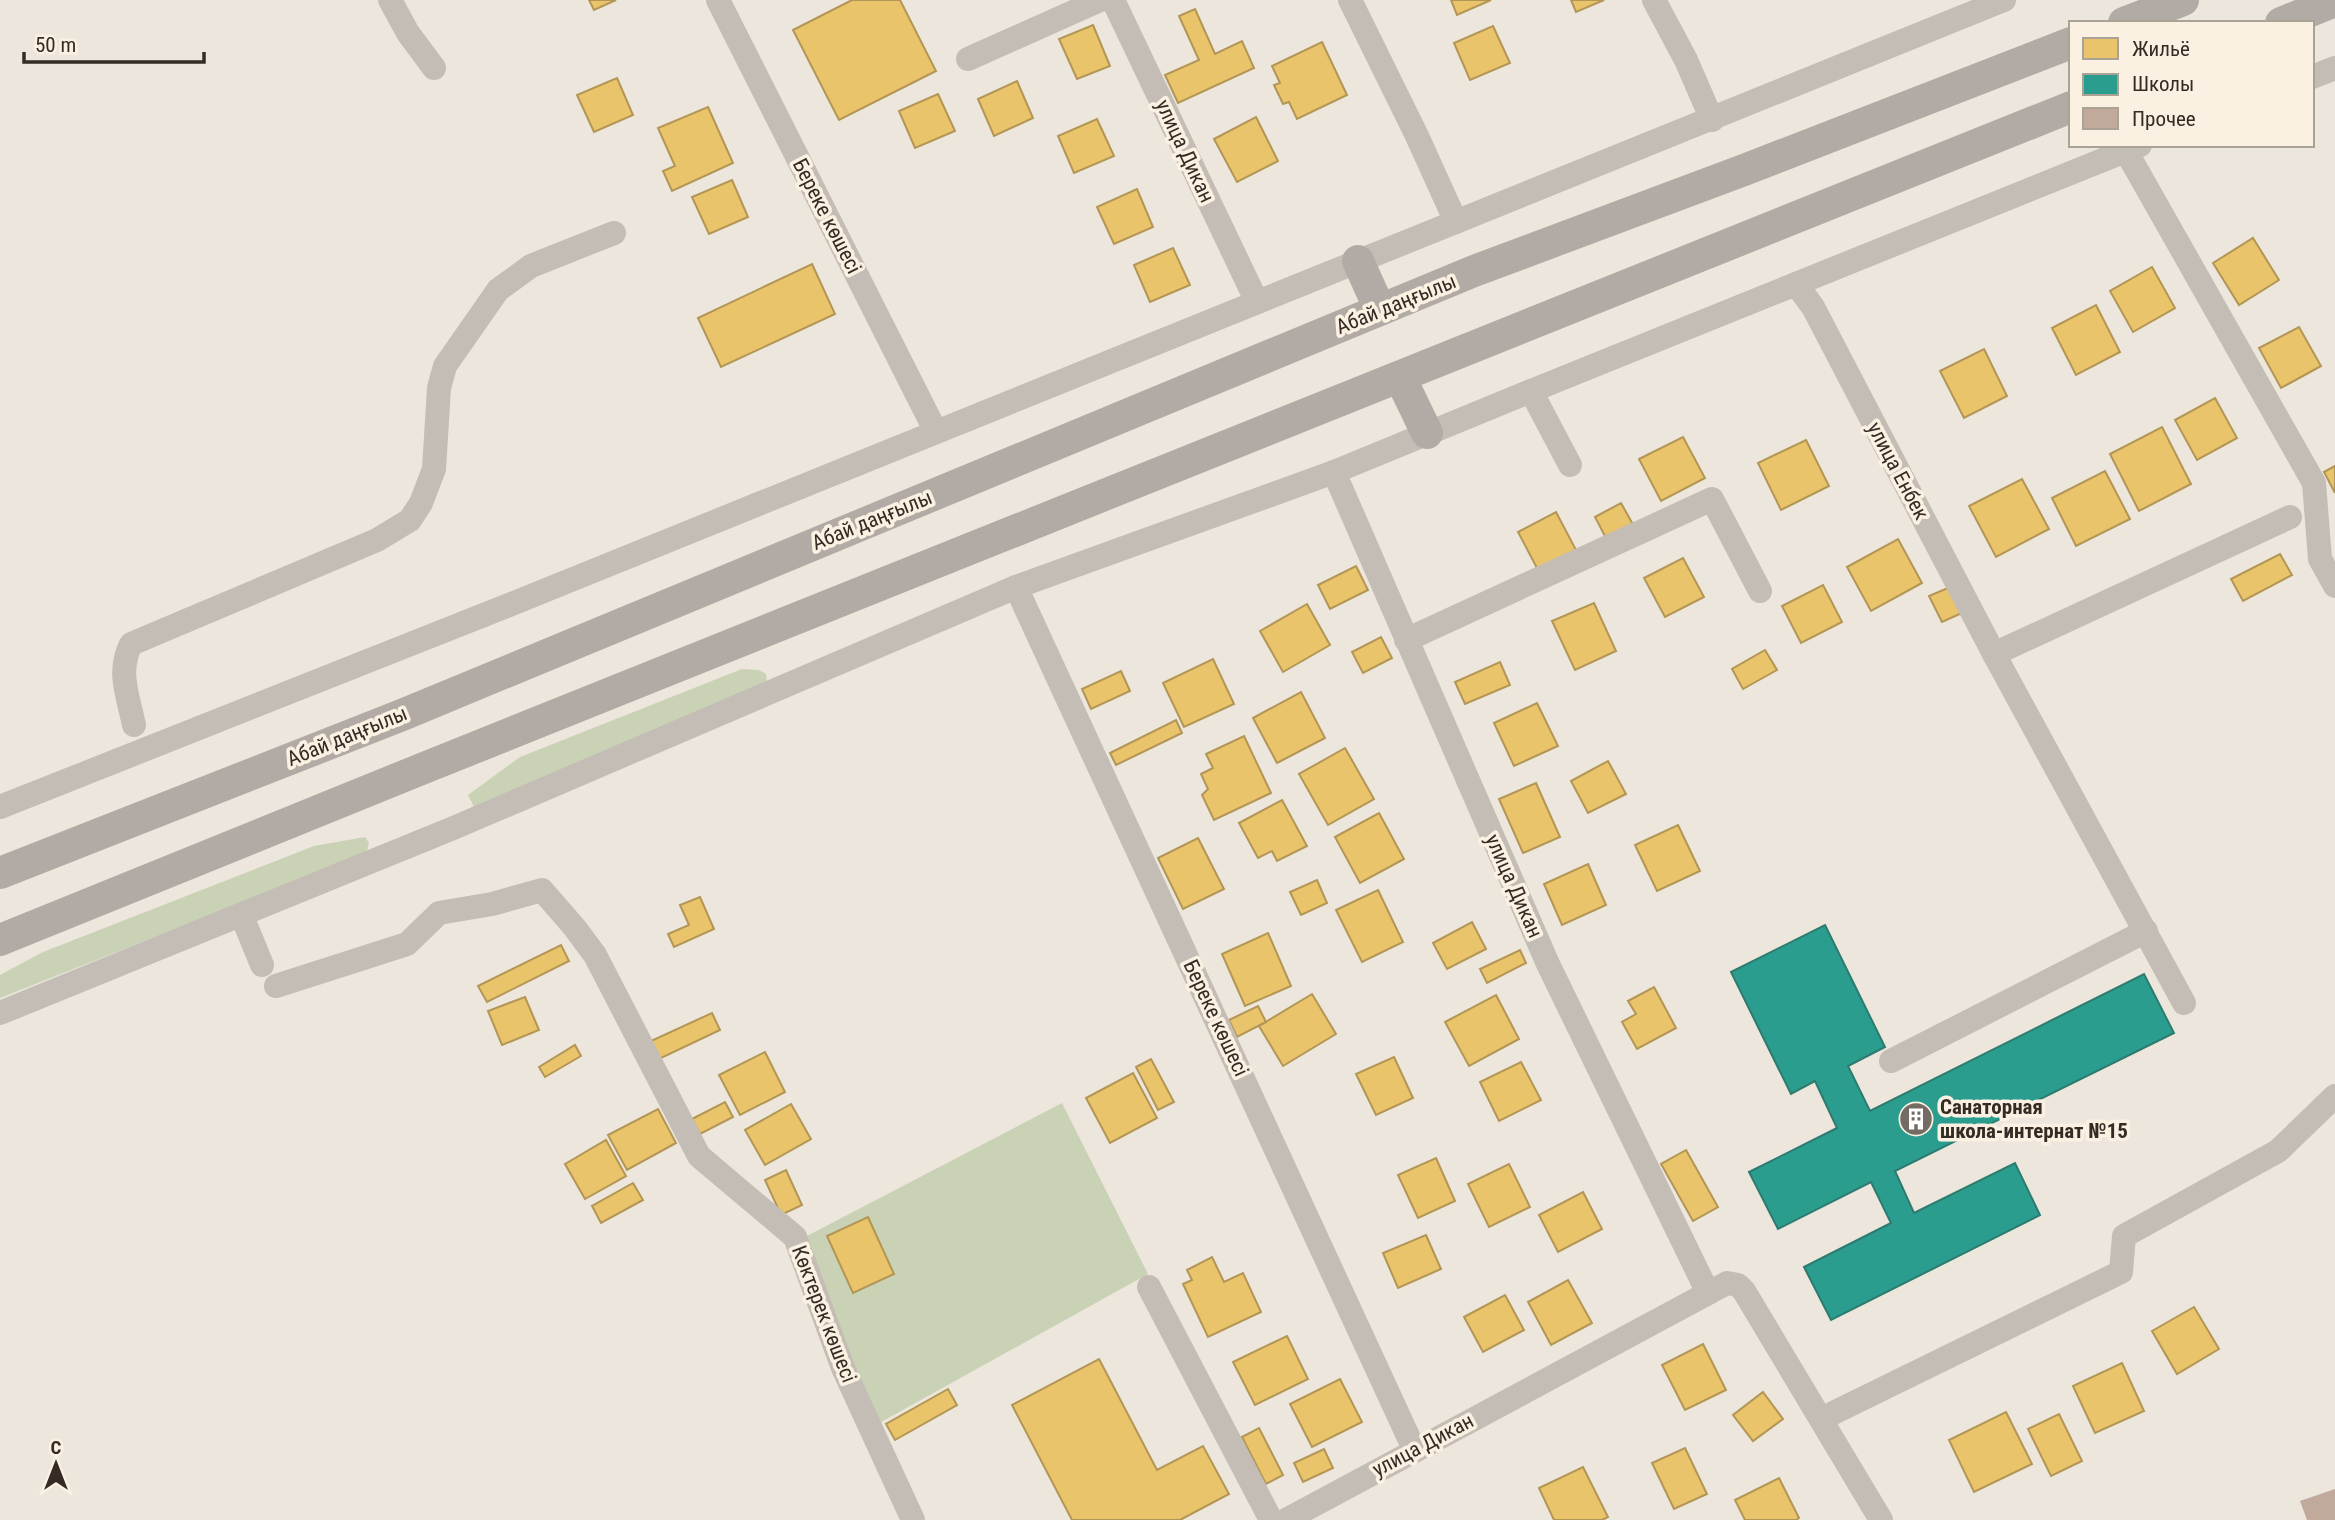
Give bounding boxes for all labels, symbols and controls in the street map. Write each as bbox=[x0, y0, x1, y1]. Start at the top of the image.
scale bar bbox=[24, 21, 205, 65]
legend bbox=[2069, 21, 2314, 147]
text: 50 m bbox=[35, 33, 76, 57]
text: Жильё bbox=[2132, 37, 2190, 61]
text: Школы bbox=[2132, 72, 2194, 96]
street label: улица Дикан bbox=[1151, 96, 1219, 206]
text: Прочее bbox=[2132, 107, 2196, 131]
street label: Береке көшесі bbox=[788, 155, 866, 277]
street label: Абай даңғылы bbox=[1332, 269, 1460, 339]
street label: улица Енбек bbox=[1862, 418, 1934, 524]
street label: Абай даңғылы bbox=[808, 485, 936, 555]
street label: Абай даңғылы bbox=[283, 701, 411, 771]
street label: улица Дикан bbox=[1480, 830, 1548, 942]
street label: Береке көшесі bbox=[1179, 956, 1253, 1080]
place label: Санаторная школа-интернат №15 bbox=[1940, 1095, 2128, 1143]
building icon: Санаторная школа-интернат №15 bbox=[1897, 1100, 1935, 1138]
street label: Көктерек көшесі bbox=[787, 1242, 861, 1386]
street label: улица Дикан bbox=[1368, 1408, 1478, 1482]
north arrow bbox=[21, 1429, 91, 1499]
text: С bbox=[51, 1436, 62, 1459]

